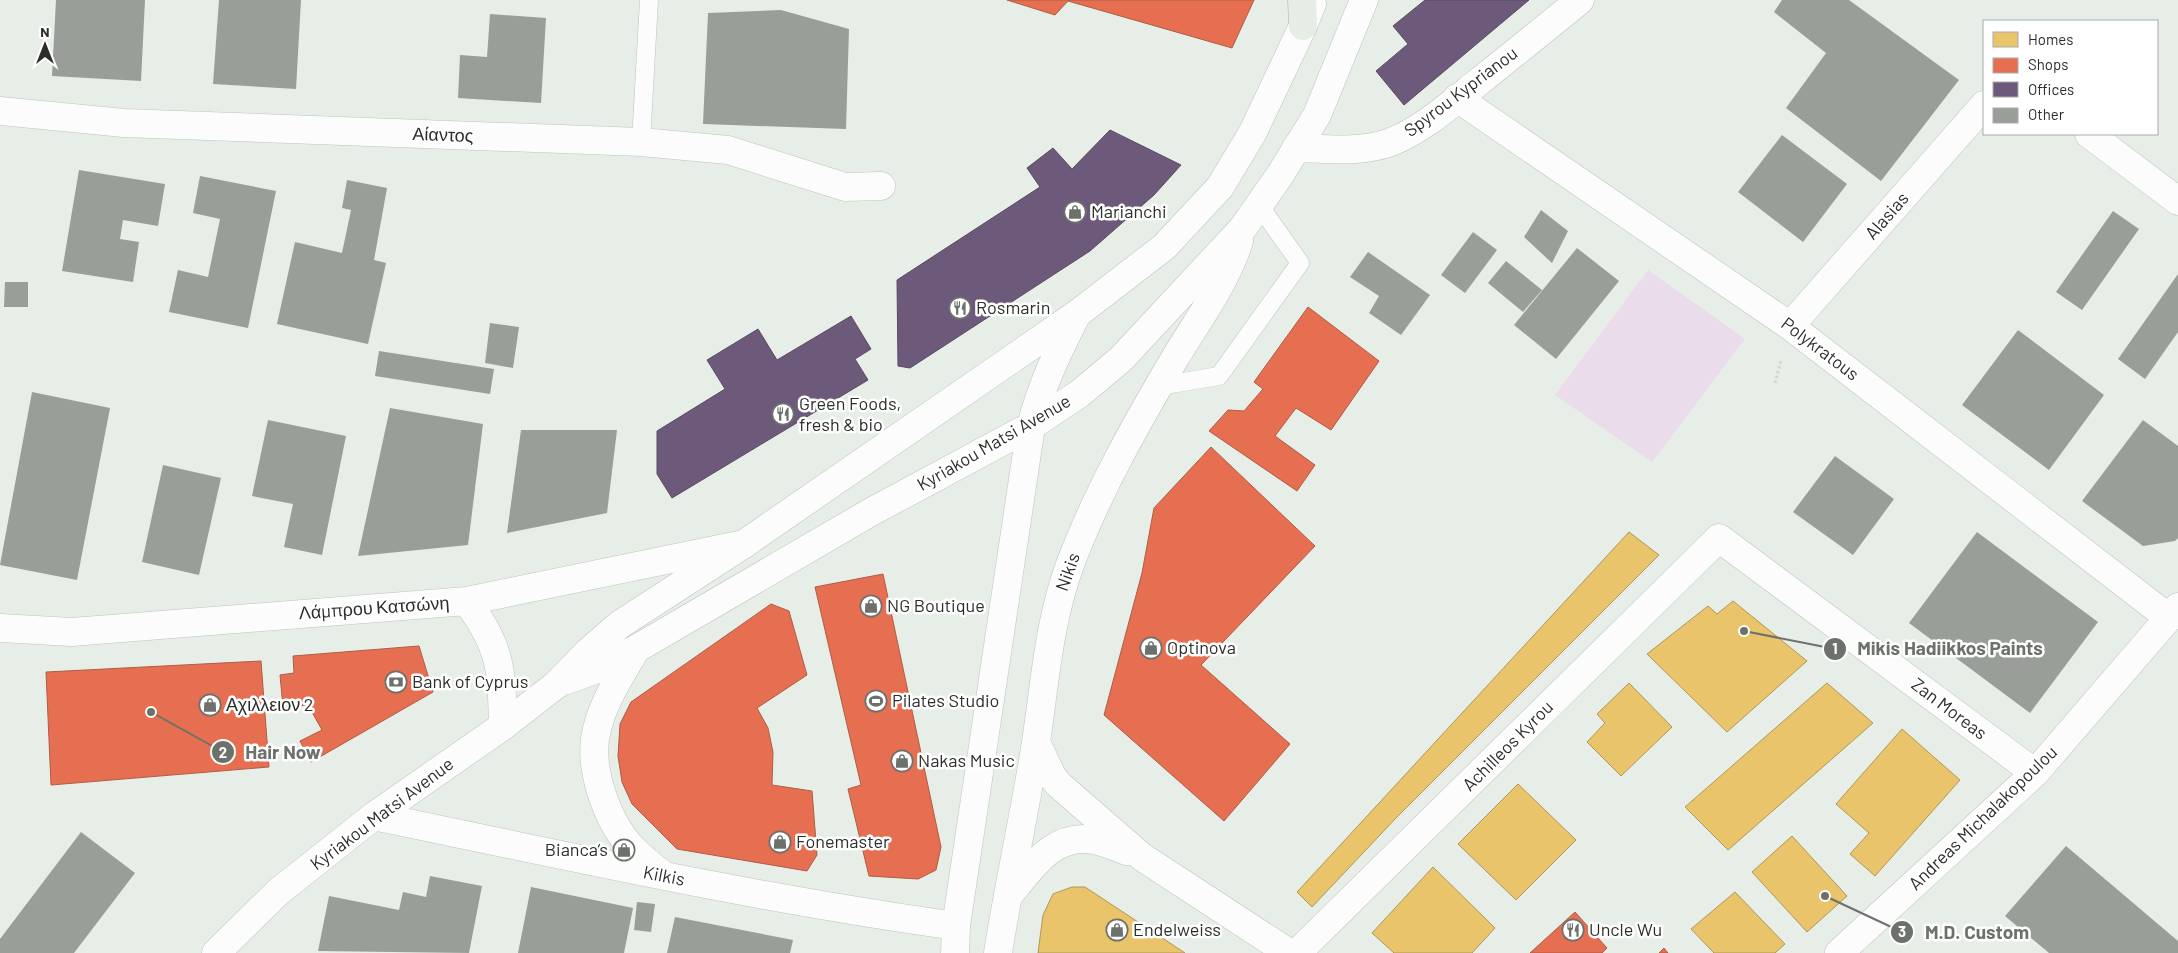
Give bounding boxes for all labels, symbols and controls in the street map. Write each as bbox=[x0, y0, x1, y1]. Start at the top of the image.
north arrow bbox=[20, 20, 70, 70]
legend bbox=[1983, 20, 2158, 135]
text: N bbox=[40, 23, 50, 40]
text: Homes bbox=[2028, 30, 2073, 48]
street label: Spyrou Kyprianou bbox=[1399, 41, 1521, 141]
text: Shops bbox=[2028, 55, 2068, 73]
text: Offices bbox=[2028, 80, 2074, 98]
text: Other bbox=[2028, 105, 2065, 123]
street label: Αίαντος bbox=[412, 122, 474, 146]
street label: Alasias bbox=[1860, 187, 1913, 243]
shop icon: Marianchi bbox=[1063, 200, 1087, 224]
place label: Marianchi bbox=[1091, 200, 1167, 222]
restaurant icon: Rosmarin bbox=[948, 296, 972, 320]
place label: Rosmarin bbox=[976, 296, 1050, 318]
street label: Polykratous bbox=[1777, 312, 1864, 385]
street label: Kyriakou Matsi Avenue bbox=[913, 389, 1074, 495]
place label: Green Foods, fresh & bio bbox=[799, 392, 901, 435]
restaurant icon: Green Foods, fresh & bio bbox=[771, 402, 795, 426]
street label: Nikis bbox=[1050, 550, 1084, 594]
street label: Λάμπρου Κατσώνη bbox=[298, 591, 450, 623]
shop icon: NG Boutique bbox=[859, 594, 883, 618]
place label: NG Boutique bbox=[887, 594, 985, 616]
callout: Mikis Hadiikkos Paints bbox=[1823, 632, 2053, 666]
shop icon: Optinova bbox=[1139, 636, 1163, 660]
place label: Optinova bbox=[1167, 636, 1236, 658]
text: Mikis Hadiikkos Paints bbox=[1857, 636, 2043, 659]
text: 1 bbox=[1832, 639, 1838, 657]
bank icon: Bank of Cyprus bbox=[384, 670, 408, 694]
place label: Bank of Cyprus bbox=[412, 670, 528, 692]
street label: Zan Moreas bbox=[1907, 673, 1992, 744]
sports icon: Pilates Studio bbox=[864, 689, 888, 713]
place label: Pilates Studio bbox=[892, 689, 999, 711]
shop icon: Αχιλλειον 2 bbox=[198, 693, 222, 717]
place label: Αχιλλειον 2 bbox=[226, 693, 313, 715]
street label: Achilleos Kyrou bbox=[1457, 695, 1557, 795]
callout: Hair Now bbox=[210, 735, 331, 769]
text: Hair Now bbox=[245, 740, 321, 763]
street label: Andreas Michalakopoulou bbox=[1903, 741, 2061, 894]
text: 2 bbox=[219, 743, 227, 761]
shop icon: Nakas Music bbox=[890, 749, 914, 773]
place label: Nakas Music bbox=[918, 749, 1015, 771]
street label: Kyriakou Matsi Avenue bbox=[305, 752, 457, 874]
shop icon: Fonemaster bbox=[768, 830, 792, 854]
place label: Fonemaster bbox=[796, 830, 890, 852]
place label: Bianca’s bbox=[545, 838, 608, 860]
shop icon: Bianca’s bbox=[612, 838, 636, 862]
street label: Kilkis bbox=[641, 860, 687, 890]
callout: M.D. Custom bbox=[1890, 915, 2039, 949]
shop icon: Endelweiss bbox=[1105, 918, 1129, 942]
place label: Endelweiss bbox=[1133, 918, 1221, 940]
restaurant icon: Uncle Wu bbox=[1561, 918, 1585, 942]
place label: Uncle Wu bbox=[1589, 918, 1662, 940]
text: M.D. Custom bbox=[1925, 920, 2029, 943]
text: 3 bbox=[1898, 922, 1906, 940]

